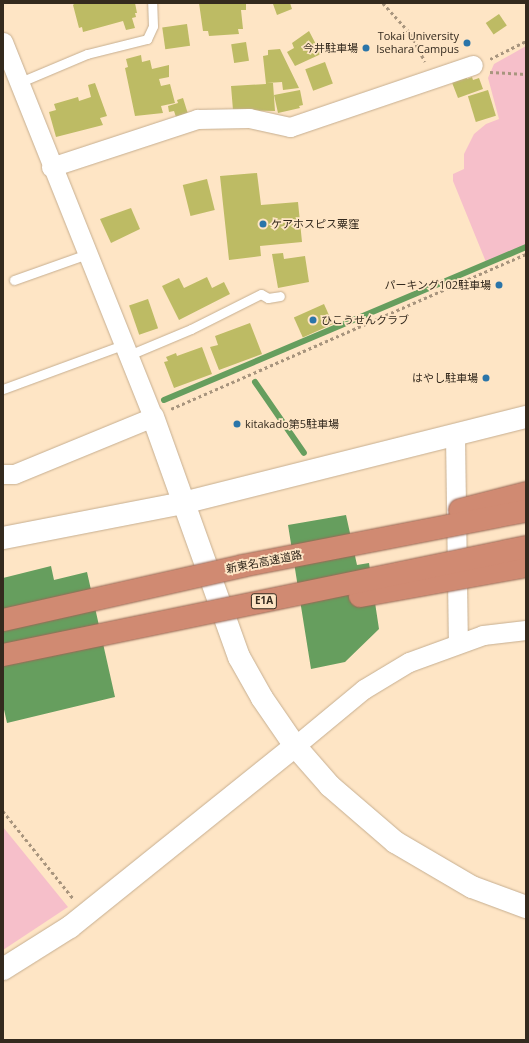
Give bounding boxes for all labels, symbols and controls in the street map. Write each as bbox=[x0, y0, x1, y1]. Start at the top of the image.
place label: Tokai University Isehara Campus bbox=[376, 30, 459, 56]
marker: Tokai University Isehara Campus bbox=[462, 38, 472, 48]
place label: 今井駐車場 bbox=[303, 41, 358, 55]
marker: 今井駐車場 bbox=[361, 43, 371, 53]
place label: ケアホスピス粟窪 bbox=[271, 217, 359, 231]
marker: ケアホスピス粟窪 bbox=[258, 219, 268, 229]
place label: パーキング102駐車場 bbox=[384, 278, 491, 292]
marker: パーキング102駐車場 bbox=[494, 280, 504, 290]
place label: ひこうせんクラブ bbox=[321, 313, 409, 327]
marker: ひこうせんクラブ bbox=[308, 315, 318, 325]
place label: はやし駐車場 bbox=[412, 371, 478, 385]
marker: はやし駐車場 bbox=[481, 373, 491, 383]
place label: kitakado第5駐車場 bbox=[245, 417, 339, 431]
marker: kitakado第5駐車場 bbox=[232, 419, 242, 429]
street label: 新東名高速道路 bbox=[225, 548, 303, 576]
road number: E1A bbox=[250, 593, 278, 609]

